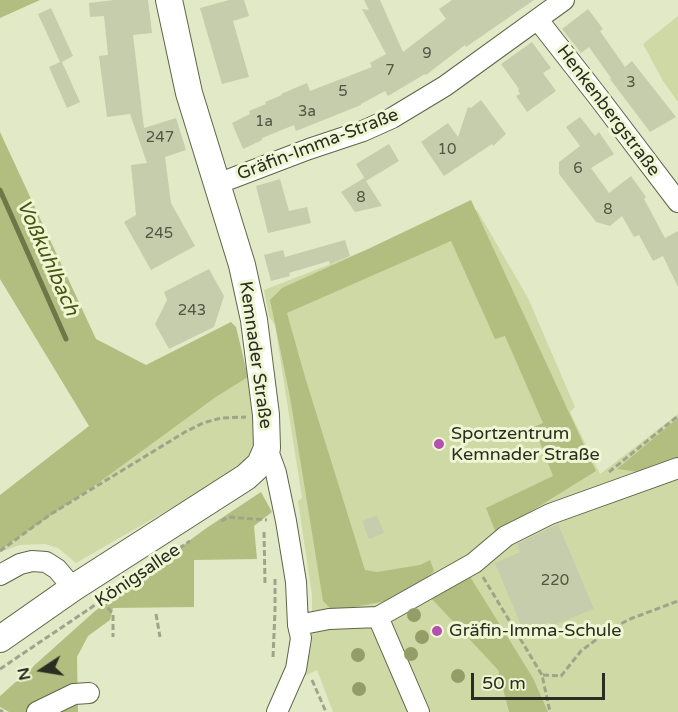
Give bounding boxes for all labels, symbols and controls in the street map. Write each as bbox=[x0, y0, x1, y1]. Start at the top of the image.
street label: Henkenbergstraße bbox=[552, 41, 664, 181]
house number: 9 bbox=[422, 45, 432, 63]
house number: 7 bbox=[385, 62, 395, 80]
house number: 3 bbox=[626, 74, 636, 92]
house number: 5 bbox=[338, 83, 348, 101]
house number: 3a bbox=[298, 103, 316, 121]
street label: Gräfin-Imma-Straße bbox=[234, 104, 402, 186]
house number: 1a bbox=[255, 113, 273, 131]
house number: 247 bbox=[146, 129, 174, 147]
house number: 10 bbox=[438, 141, 456, 159]
house number: 6 bbox=[573, 160, 583, 178]
house number: 8 bbox=[356, 189, 366, 207]
water label: Voßkuhlbach bbox=[11, 196, 83, 320]
house number: 8 bbox=[603, 201, 613, 219]
house number: 245 bbox=[145, 225, 173, 243]
street label: Kemnader Straße bbox=[234, 280, 276, 430]
house number: 243 bbox=[178, 302, 206, 320]
place label: Sportzentrum Kemnader Straße bbox=[451, 423, 600, 466]
marker: Sportzentrum Kemnader Straße bbox=[432, 437, 446, 451]
street label: Königsallee bbox=[91, 540, 185, 612]
house number: 220 bbox=[541, 572, 569, 590]
place label: Gräfin-Imma-Schule bbox=[449, 620, 621, 642]
marker: Gräfin-Imma-Schule bbox=[430, 624, 444, 638]
north arrow bbox=[12, 640, 72, 700]
scale bar bbox=[474, 661, 608, 699]
text: N bbox=[13, 665, 36, 682]
text: 50 m bbox=[482, 672, 526, 694]

